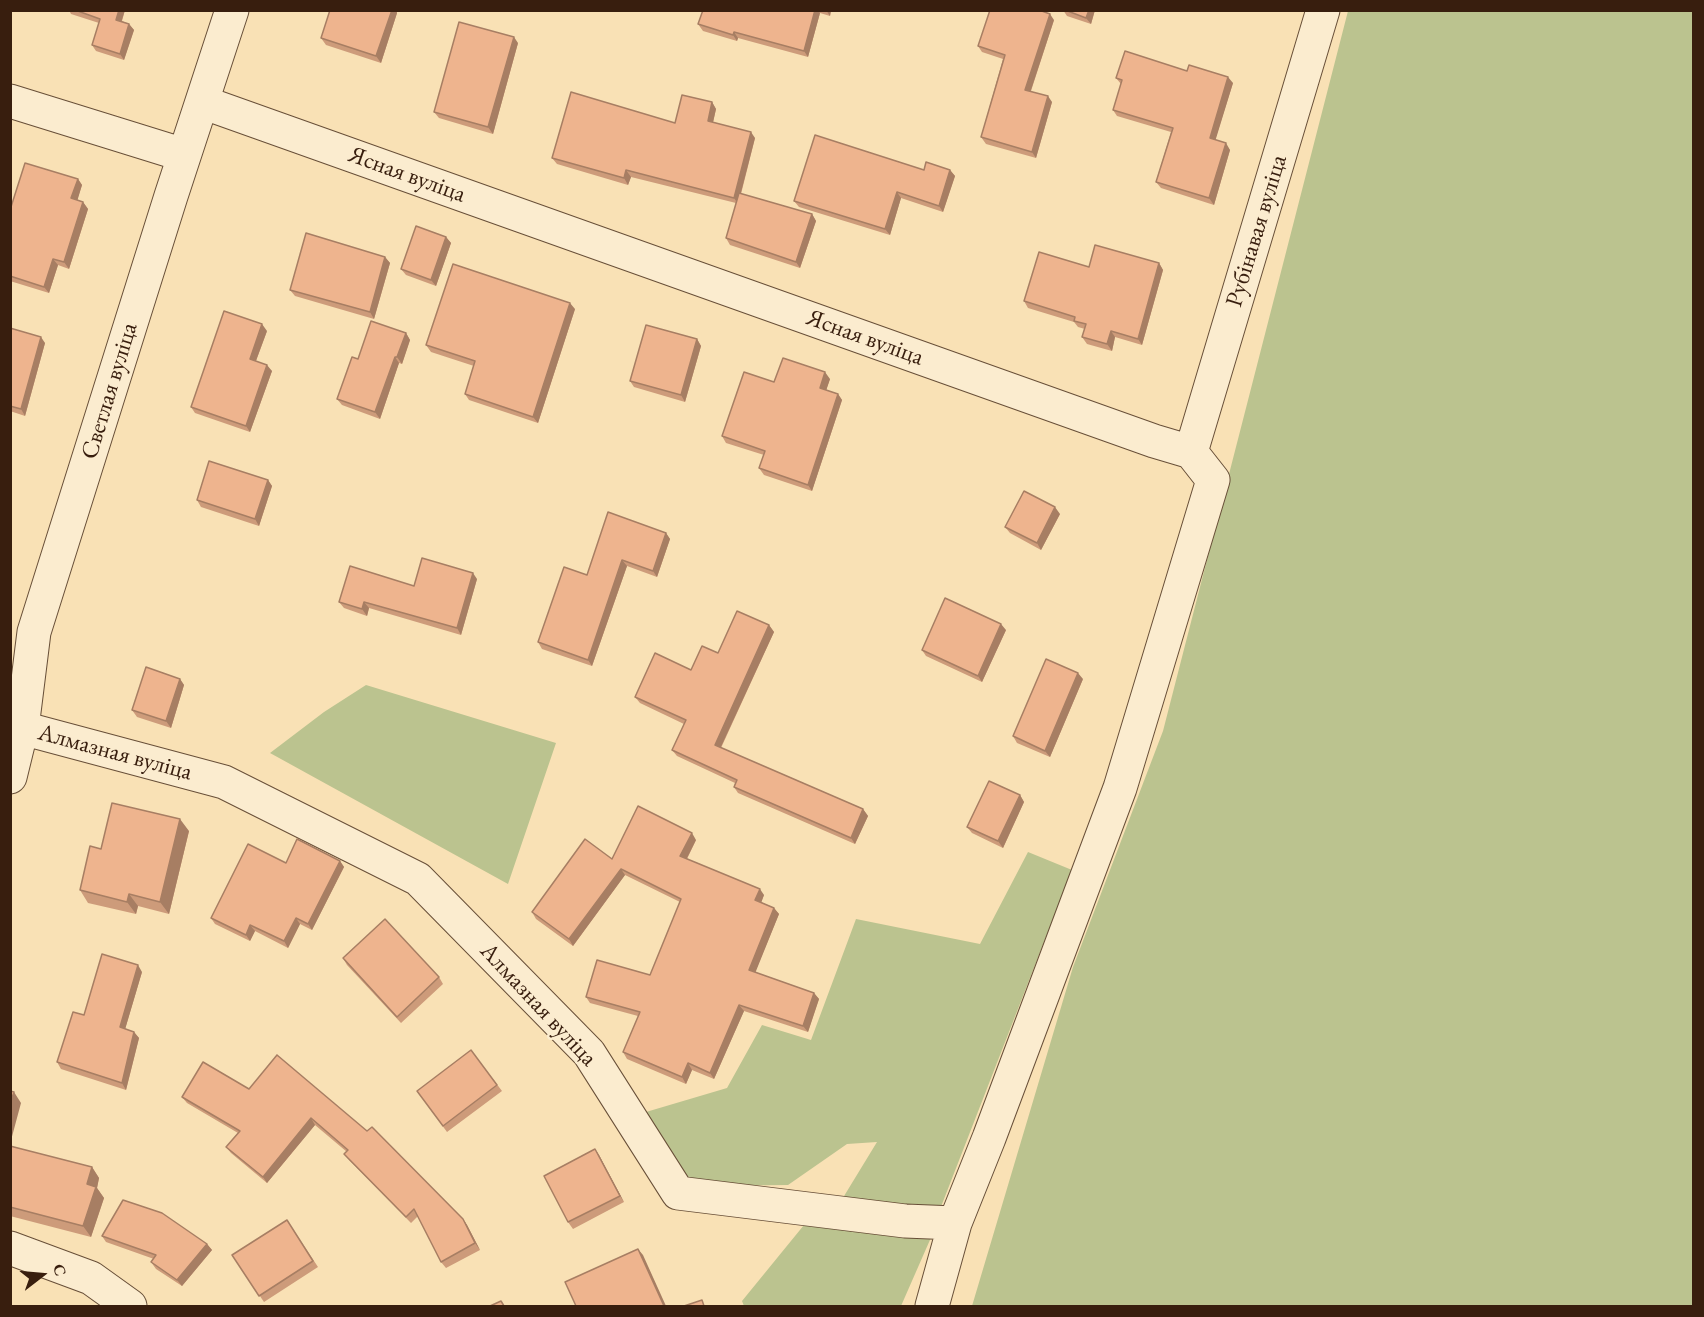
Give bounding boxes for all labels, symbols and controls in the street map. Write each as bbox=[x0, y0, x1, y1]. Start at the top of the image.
street label: Ясная вуліца bbox=[345, 141, 469, 209]
street label: Рубінавая вуліца bbox=[1220, 152, 1294, 310]
street label: Ясная вуліца bbox=[803, 304, 927, 372]
street label: Светлая вуліца bbox=[76, 319, 144, 463]
street label: Алмазная вуліца bbox=[35, 719, 195, 787]
street label: Алмазная вуліца bbox=[473, 937, 603, 1073]
north arrow bbox=[12, 1245, 72, 1305]
text: С bbox=[48, 1262, 71, 1278]

